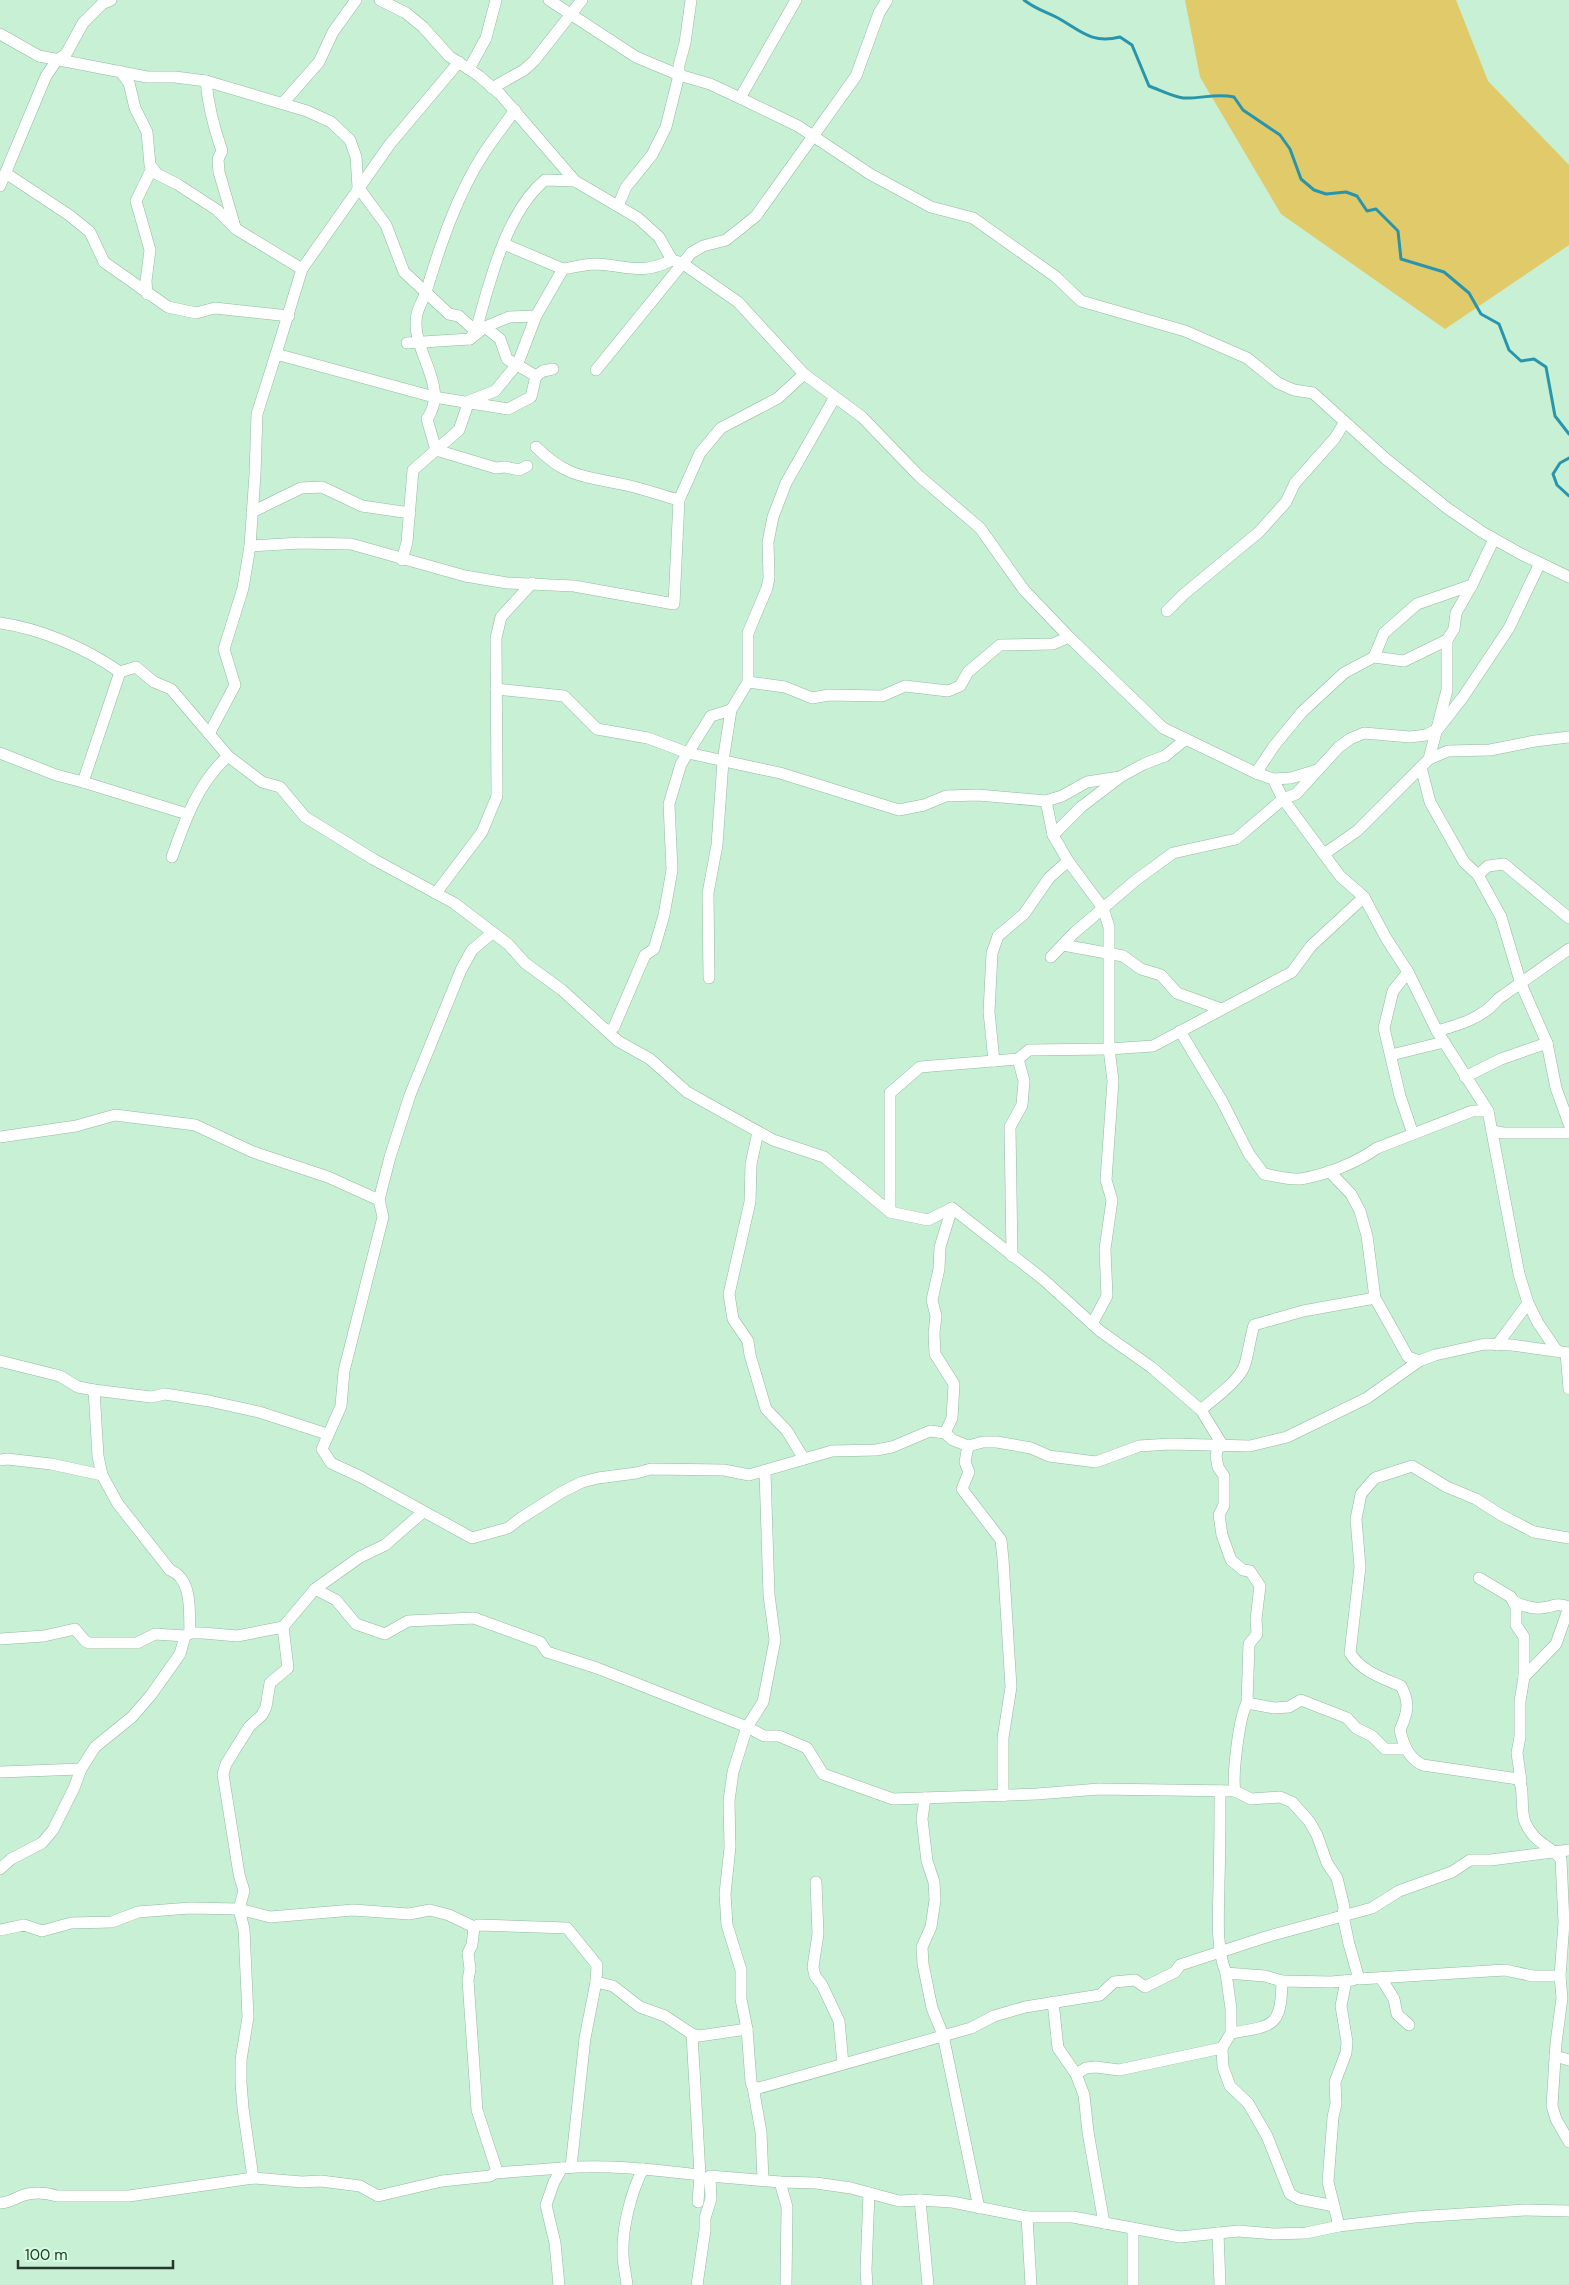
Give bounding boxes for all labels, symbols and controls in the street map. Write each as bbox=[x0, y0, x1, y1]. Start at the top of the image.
scale bar bbox=[18, 2238, 172, 2270]
text: 100 m bbox=[25, 2245, 68, 2265]

